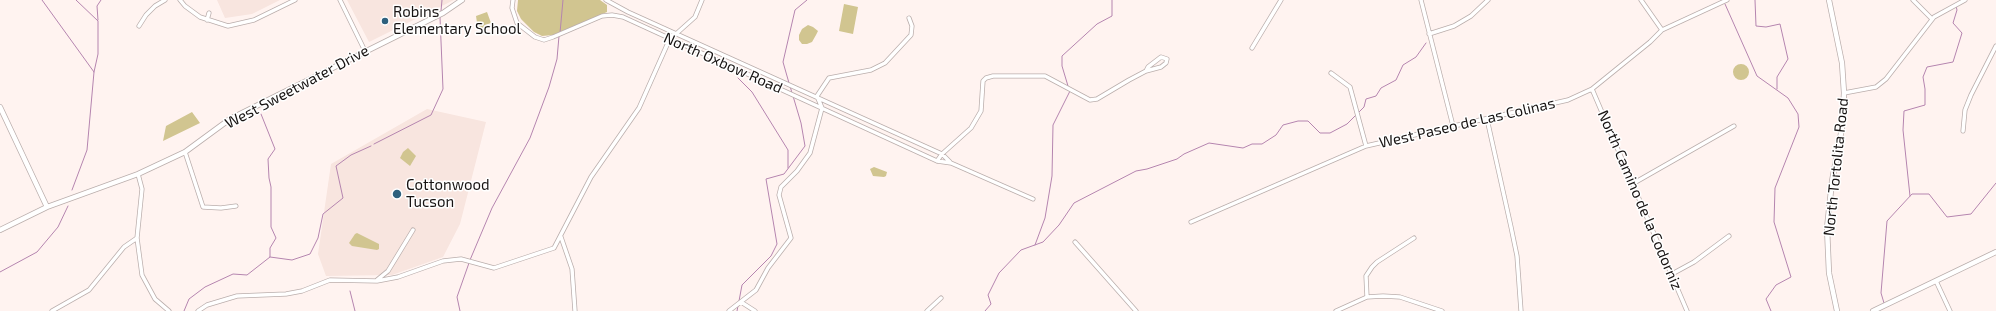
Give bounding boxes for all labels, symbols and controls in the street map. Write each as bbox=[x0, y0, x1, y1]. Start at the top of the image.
place label: Robins Elementary School bbox=[393, 3, 521, 38]
marker: Robins Elementary School bbox=[380, 16, 390, 26]
street label: North Oxbow Road bbox=[661, 29, 785, 97]
street label: West Sweetwater Drive bbox=[222, 41, 372, 133]
street label: West Paseo de Las Colinas bbox=[1377, 94, 1557, 152]
street label: North Tortolita Road bbox=[1820, 97, 1852, 237]
street label: North Camino de la Codorniz bbox=[1594, 107, 1686, 293]
place label: Cottonwood Tucson bbox=[406, 176, 490, 211]
marker: Cottonwood Tucson bbox=[391, 188, 403, 200]

